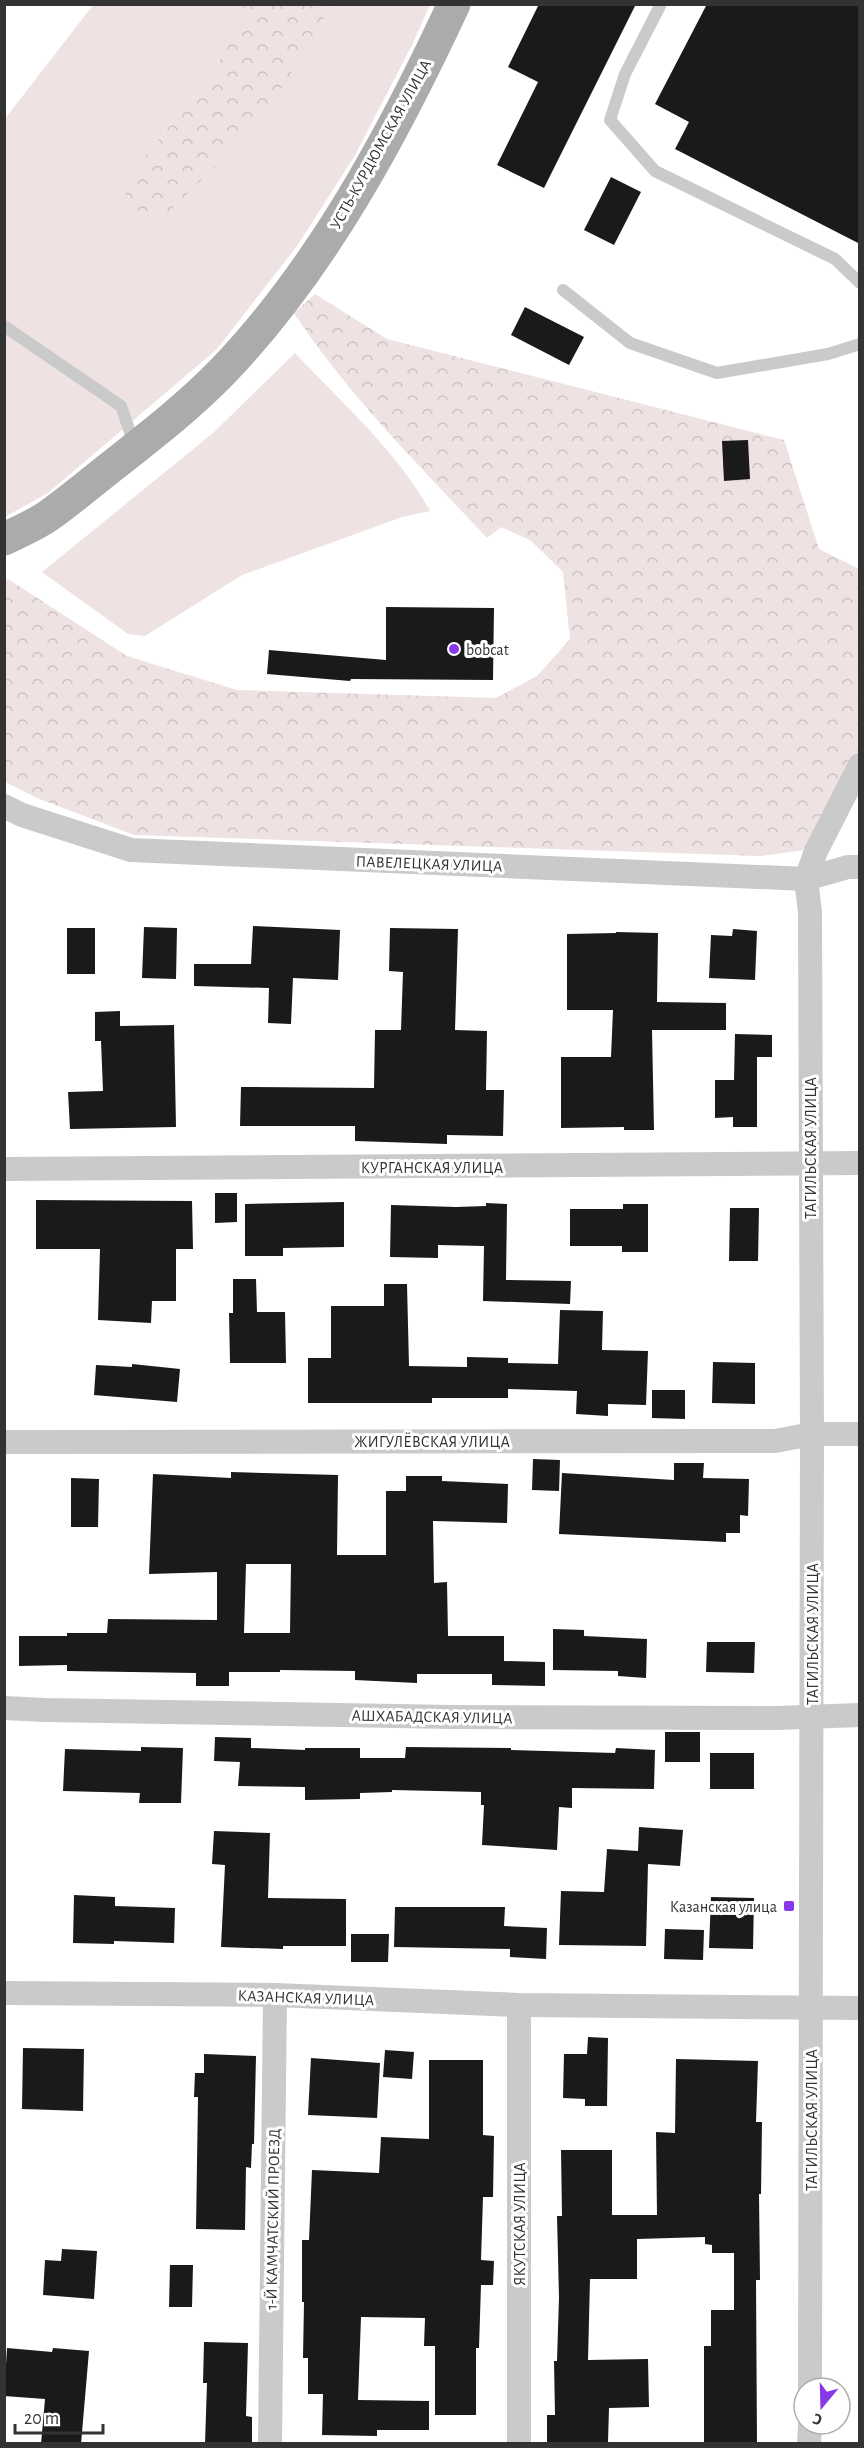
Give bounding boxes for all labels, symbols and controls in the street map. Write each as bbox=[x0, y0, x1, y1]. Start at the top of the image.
street label: УСТЬ-КУРДЮМСКАЯ УЛИЦА bbox=[327, 56, 435, 232]
marker: bobcat bbox=[447, 642, 461, 656]
place label: bobcat bbox=[466, 642, 509, 658]
street label: ПАВЕЛЕЦКАЯ УЛИЦА bbox=[355, 853, 503, 875]
street label: ТАГИЛЬСКАЯ УЛИЦА bbox=[803, 1076, 819, 1219]
street label: КУРГАНСКАЯ УЛИЦА bbox=[361, 1160, 504, 1176]
street label: ЖИГУЛЁВСКАЯ УЛИЦА bbox=[354, 1432, 510, 1450]
street label: ТАГИЛЬСКАЯ УЛИЦА bbox=[805, 1562, 821, 1705]
street label: АШХАБАДСКАЯ УЛИЦА bbox=[351, 1708, 513, 1726]
place label: Казанская улица bbox=[670, 1899, 777, 1916]
marker: Казанская улица bbox=[782, 1899, 796, 1913]
street label: КАЗАНСКАЯ УЛИЦА bbox=[237, 1988, 375, 2008]
street label: ТАГИЛЬСКАЯ УЛИЦА bbox=[804, 2048, 820, 2191]
street label: 1-Й КАМЧАТСКИЙ ПРОЕЗД bbox=[262, 2128, 283, 2310]
street label: ЯКУТСКАЯ УЛИЦА bbox=[512, 2162, 528, 2286]
north arrow bbox=[792, 2376, 852, 2436]
scale bar bbox=[15, 2397, 104, 2435]
text: 20 m bbox=[24, 2410, 59, 2428]
text: С bbox=[811, 2410, 824, 2428]

